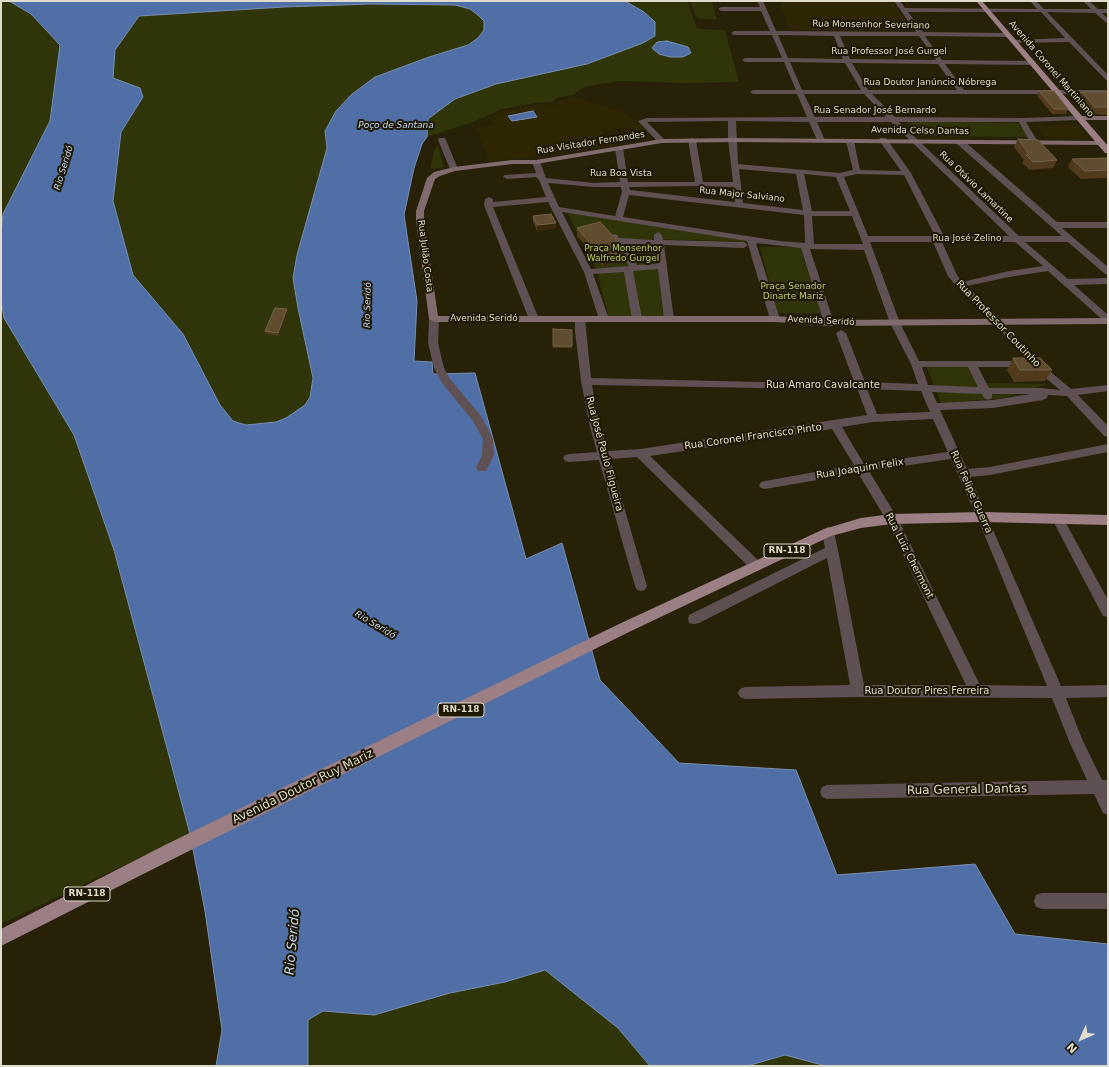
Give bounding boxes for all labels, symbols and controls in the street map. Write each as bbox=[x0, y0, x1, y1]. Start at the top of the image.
street label: Rua Monsenhor Severiano bbox=[812, 19, 930, 31]
street label: Avenida Coronel Martiniano bbox=[1006, 19, 1096, 119]
street label: Rua Professor José Gurgel bbox=[831, 47, 947, 57]
street label: Rua Doutor Janúncio Nóbrega bbox=[864, 78, 996, 88]
street label: Rua Senador José Bernardo bbox=[814, 106, 936, 116]
water label: Poço de Santana bbox=[358, 121, 434, 131]
street label: Avenida Celso Dantas bbox=[871, 125, 969, 137]
street label: Rua Visitador Fernandes bbox=[536, 129, 646, 157]
water label: Rio Seridó bbox=[52, 145, 76, 191]
street label: Rua Otávio Lamartine bbox=[937, 149, 1015, 225]
street label: Rua Boa Vista bbox=[590, 169, 652, 179]
street label: Rua Major Salviano bbox=[699, 185, 785, 205]
street label: Rua Julião Costa bbox=[415, 219, 435, 293]
street label: Rua José Zelino bbox=[932, 234, 1002, 244]
park label: Praça Monsenhor Walfredo Gurgel bbox=[584, 244, 662, 265]
street label: Rua Professor Coutinho bbox=[953, 278, 1043, 370]
water label: Rio Seridó bbox=[362, 282, 374, 328]
park label: Praça Senador Dinarte Mariz bbox=[760, 282, 826, 303]
street label: Avenida Seridó bbox=[450, 314, 518, 324]
street label: Avenida Seridó bbox=[787, 314, 855, 328]
street label: Rua Amaro Cavalcante bbox=[766, 379, 880, 391]
street label: Rua José Paulo Filgueira bbox=[583, 395, 625, 513]
street label: Rua Coronel Francisco Pinto bbox=[684, 421, 822, 453]
street label: Rua Felipe Guerra bbox=[947, 449, 995, 535]
street label: Rua Joaquim Felix bbox=[815, 456, 905, 482]
street label: Rua Luiz Chermont bbox=[882, 511, 936, 601]
road number: RN-118 bbox=[764, 544, 810, 558]
water label: Rio Seridó bbox=[353, 609, 397, 641]
street label: Rua Doutor Pires Ferreira bbox=[864, 685, 990, 697]
road number: RN-118 bbox=[438, 703, 484, 717]
street label: Avenida Doutor Ruy Mariz bbox=[230, 746, 376, 828]
street label: Rua General Dantas bbox=[907, 782, 1027, 798]
road number: RN-118 bbox=[64, 887, 110, 901]
water label: Rio Seridó bbox=[282, 908, 304, 976]
north arrow bbox=[1061, 1019, 1101, 1059]
text: N bbox=[1064, 1040, 1080, 1056]

